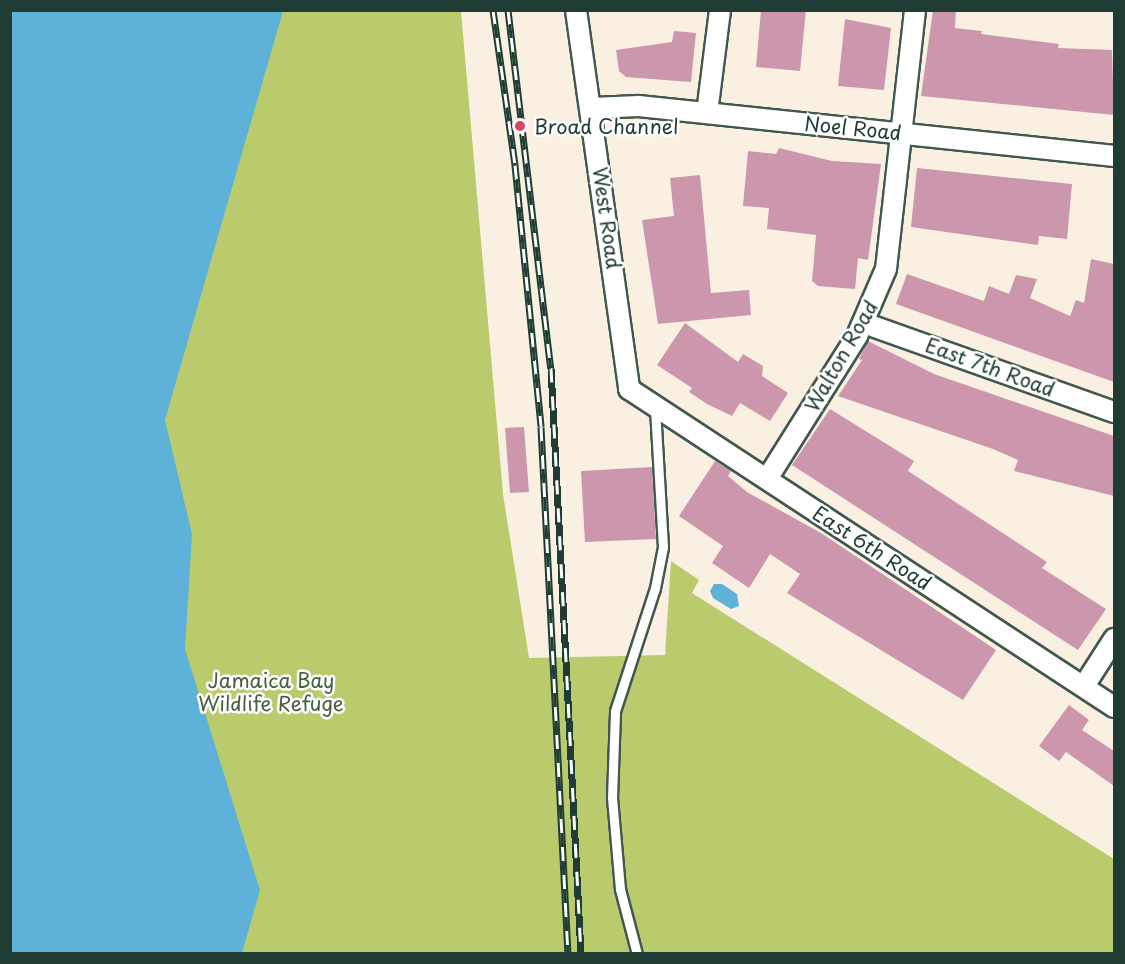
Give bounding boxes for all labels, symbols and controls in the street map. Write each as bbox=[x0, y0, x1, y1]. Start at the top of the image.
street label: Noel Road bbox=[803, 111, 903, 145]
place label: Broad Channel bbox=[534, 114, 678, 138]
marker: Broad Channel bbox=[511, 117, 529, 135]
street label: West Road bbox=[588, 166, 626, 270]
street label: Walton Road bbox=[800, 297, 882, 415]
street label: East 7th Road bbox=[923, 333, 1057, 401]
street label: East 6th Road bbox=[808, 501, 936, 595]
park label: Jamaica Bay Wildlife Refuge bbox=[199, 669, 343, 716]

